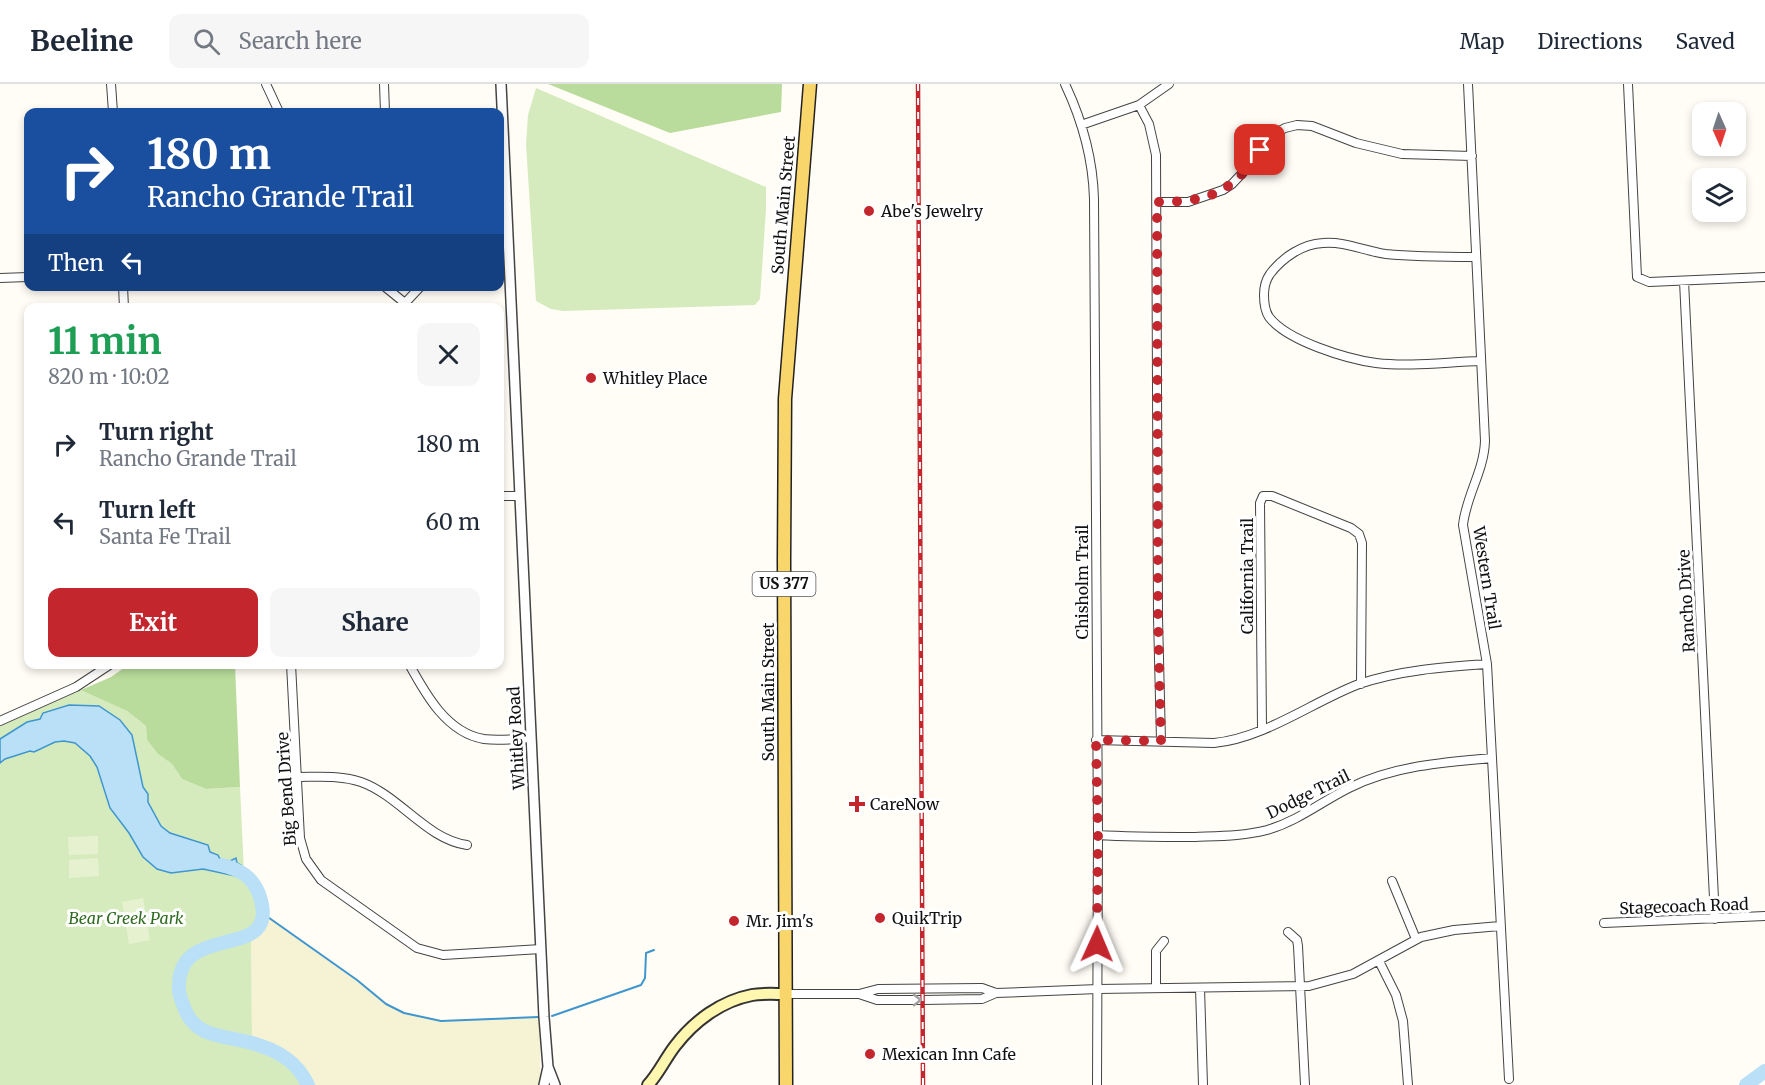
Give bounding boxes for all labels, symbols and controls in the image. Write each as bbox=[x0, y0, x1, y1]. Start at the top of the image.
search box bbox=[169, 14, 589, 68]
text: Beeline bbox=[30, 23, 133, 59]
icon: search bbox=[190, 25, 223, 58]
text: Search here bbox=[238, 27, 362, 55]
text: Map bbox=[1460, 28, 1504, 55]
text: Directions bbox=[1537, 28, 1642, 55]
text: Saved bbox=[1675, 28, 1735, 55]
north arrow bbox=[1692, 102, 1746, 156]
map controls bbox=[1692, 102, 1746, 222]
pin bbox=[1234, 124, 1285, 175]
text: 180 m bbox=[147, 128, 271, 180]
icon: right bbox=[48, 132, 126, 210]
icon: arrive bbox=[1243, 133, 1276, 166]
street label: South Main Street bbox=[767, 134, 799, 275]
button: layers bbox=[1692, 168, 1746, 222]
text: Rancho Grande Trail bbox=[147, 180, 414, 214]
place label: Abe's Jewelry bbox=[880, 201, 984, 221]
marker: Abe's Jewelry bbox=[862, 204, 876, 218]
icon: left bbox=[116, 246, 149, 279]
text: Then bbox=[48, 249, 104, 277]
text: 11 min bbox=[48, 319, 162, 364]
button: close bbox=[417, 323, 480, 386]
text: 820 m · 10:02 bbox=[48, 364, 170, 389]
place label: Whitley Place bbox=[602, 368, 707, 388]
marker: Whitley Place bbox=[584, 371, 598, 385]
text: Turn right bbox=[99, 418, 213, 446]
icon: right bbox=[48, 428, 81, 461]
text: 180 m bbox=[416, 430, 480, 458]
text: Rancho Grande Trail bbox=[99, 446, 297, 471]
text: Turn left bbox=[99, 496, 196, 524]
icon: left bbox=[48, 506, 81, 539]
text: 60 m bbox=[426, 508, 480, 536]
street label: California Trail bbox=[1237, 518, 1257, 634]
text: Santa Fe Trail bbox=[99, 524, 231, 549]
street label: Chisholm Trail bbox=[1072, 524, 1092, 640]
street label: Western Trail bbox=[1469, 524, 1505, 631]
street label: Rancho Drive bbox=[1673, 549, 1699, 653]
road number: US 377 bbox=[752, 572, 816, 596]
button: Exit bbox=[48, 588, 258, 657]
button: Share bbox=[270, 588, 480, 657]
street label: South Main Street bbox=[758, 622, 778, 762]
street label: Whitley Road bbox=[503, 686, 529, 791]
street label: Big Bend Drive bbox=[272, 731, 300, 847]
street label: Dodge Trail bbox=[1263, 765, 1353, 823]
place label: CareNow bbox=[870, 794, 940, 814]
marker: CareNow bbox=[848, 795, 866, 813]
street label: Stagecoach Road bbox=[1619, 894, 1749, 918]
park label: Bear Creek Park bbox=[68, 908, 184, 928]
place label: QuikTrip bbox=[892, 908, 962, 928]
place label: Mr. Jim's bbox=[746, 911, 813, 931]
marker: QuikTrip bbox=[873, 911, 887, 925]
position arrow bbox=[1065, 912, 1129, 976]
marker: Mr. Jim's bbox=[727, 914, 741, 928]
one-way arrow bbox=[912, 994, 921, 1006]
place label: Mexican Inn Cafe bbox=[882, 1044, 1016, 1064]
marker: Mexican Inn Cafe bbox=[863, 1047, 877, 1061]

